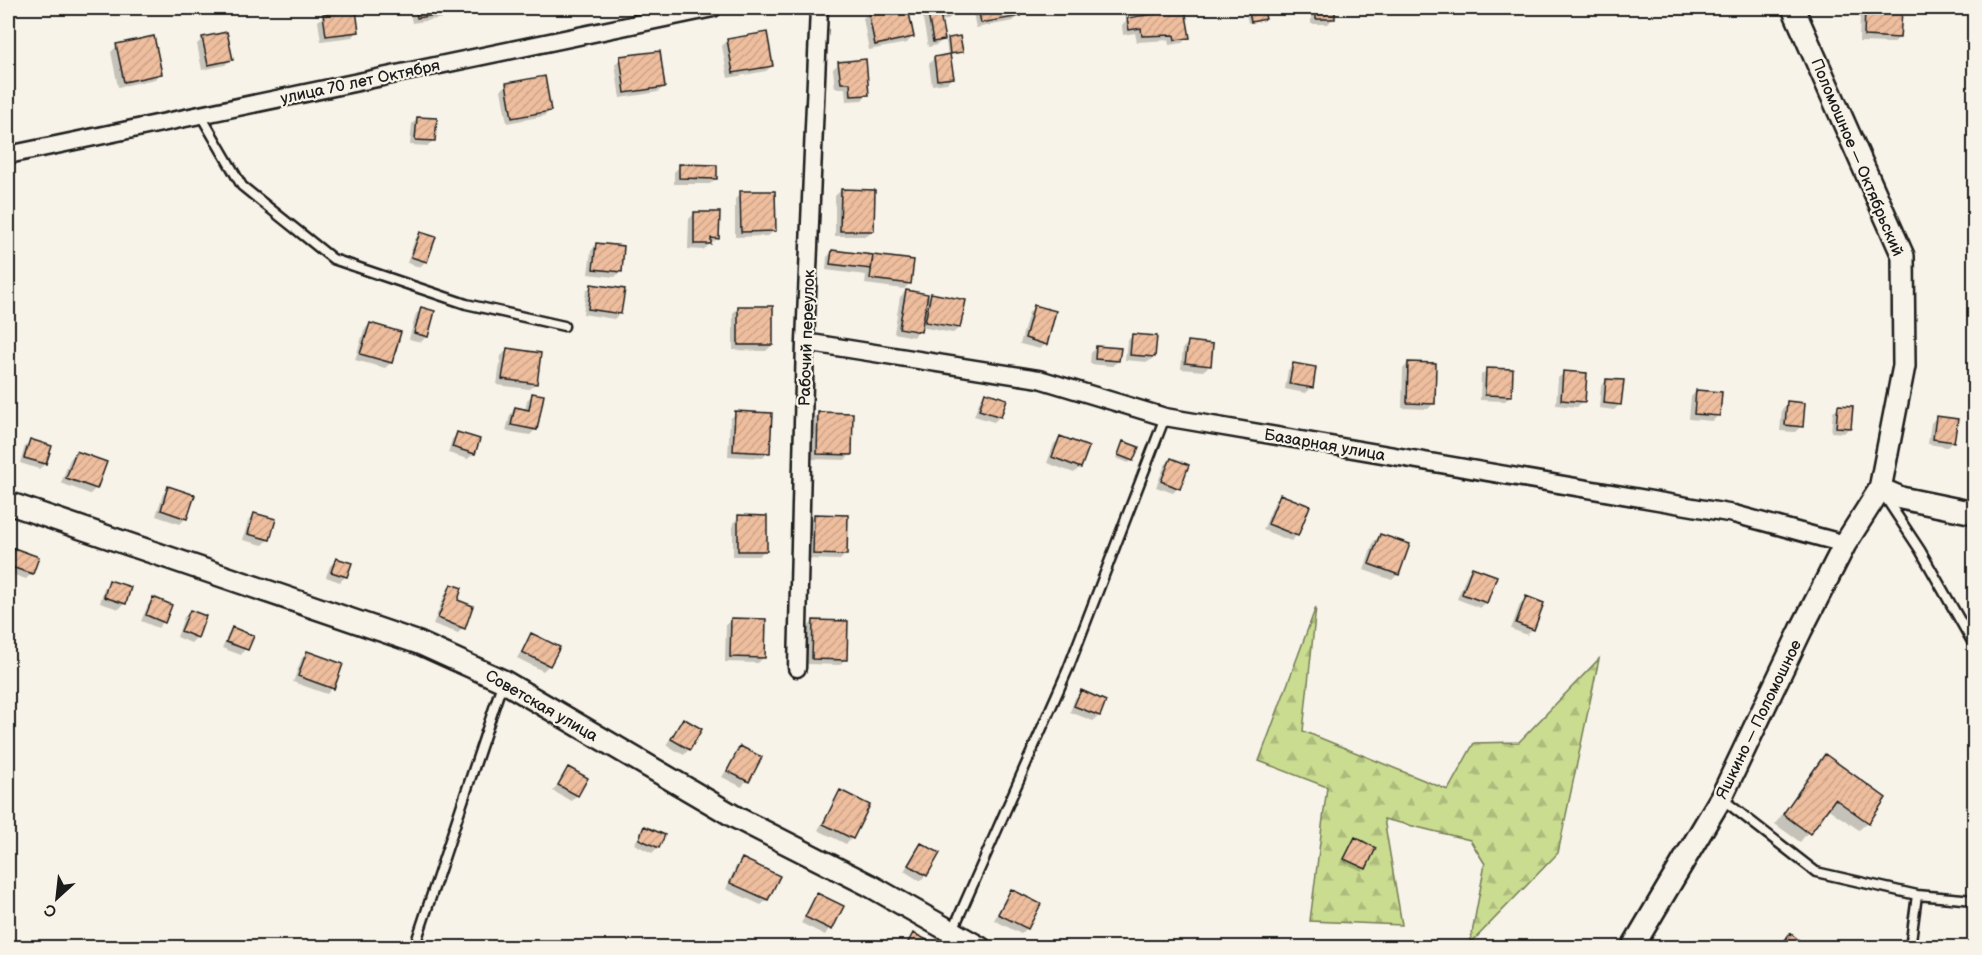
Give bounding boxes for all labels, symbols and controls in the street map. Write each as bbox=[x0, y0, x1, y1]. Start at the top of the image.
street label: улица 70 лет Октября bbox=[279, 56, 442, 109]
street label: Поломошное — Октябрьский bbox=[1806, 56, 1907, 259]
street label: Рабочий переулок bbox=[796, 269, 819, 407]
street label: Базарная улица bbox=[1263, 425, 1387, 466]
street label: Яшкино — Поломошное bbox=[1712, 637, 1806, 802]
street label: Советская улица bbox=[482, 666, 601, 746]
north arrow bbox=[27, 868, 87, 928]
text: С bbox=[42, 899, 60, 921]

